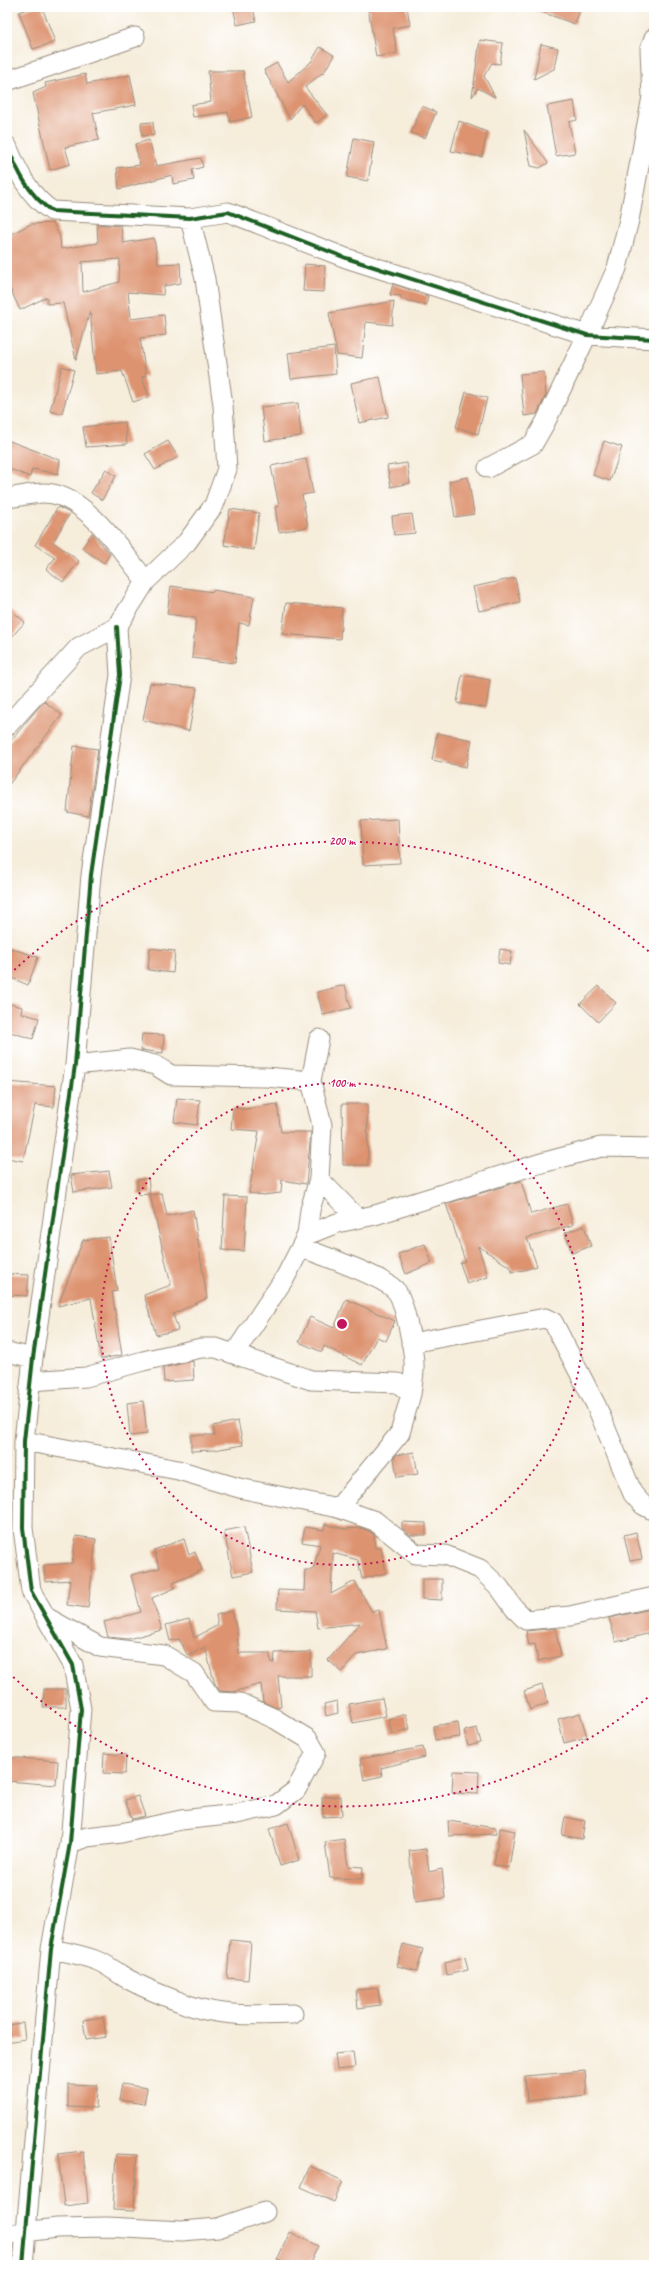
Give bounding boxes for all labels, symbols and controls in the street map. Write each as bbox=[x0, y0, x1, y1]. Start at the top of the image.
text: 200 m bbox=[329, 833, 356, 849]
text: 100 m bbox=[329, 1075, 356, 1091]
centre of rings bbox=[335, 1317, 349, 1331]

